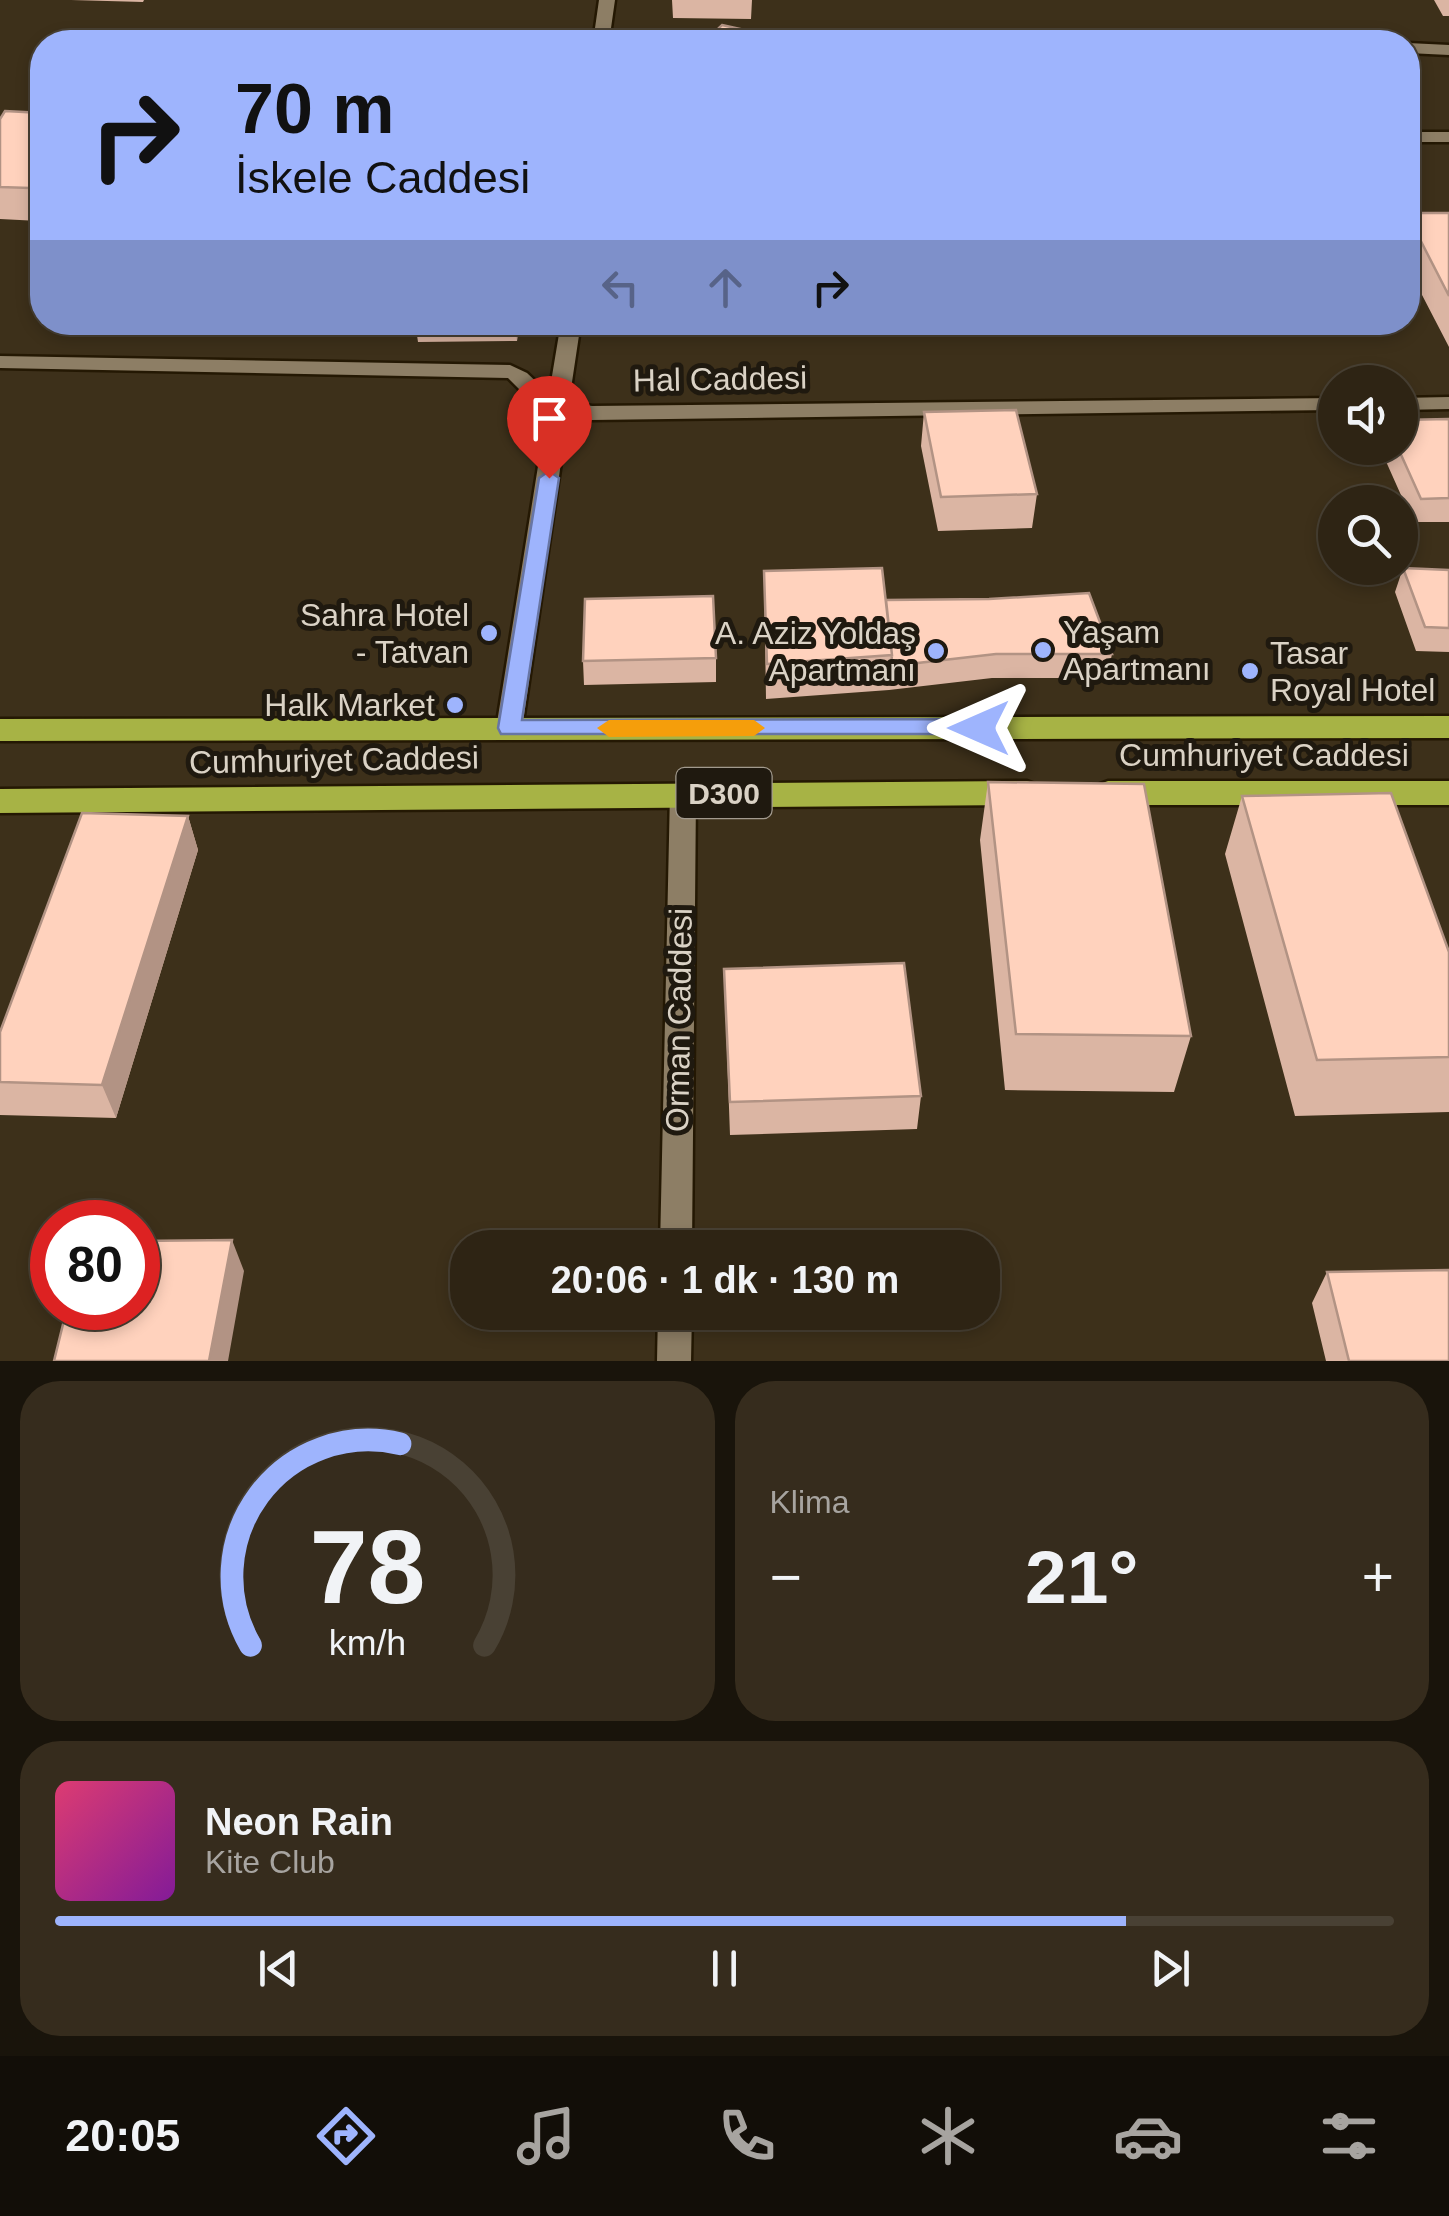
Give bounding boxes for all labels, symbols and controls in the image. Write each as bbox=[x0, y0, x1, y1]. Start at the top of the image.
icon: right bbox=[70, 70, 200, 200]
text: 70 m bbox=[235, 70, 395, 148]
text: İskele Caddesi bbox=[235, 152, 530, 203]
icon: left bbox=[593, 260, 648, 315]
icon: ahead bbox=[698, 260, 753, 315]
icon: right bbox=[803, 260, 858, 315]
street label: Hal Caddesi bbox=[633, 359, 807, 399]
map controls bbox=[1318, 365, 1418, 585]
button: sound bbox=[1318, 365, 1418, 465]
pin bbox=[507, 376, 592, 479]
icon: arrive bbox=[522, 391, 577, 446]
button: search bbox=[1318, 485, 1418, 585]
place label: Sahra Hotel - Tatvan bbox=[300, 597, 469, 670]
place label: Yaşam Apartmanı bbox=[1063, 614, 1211, 687]
place label: A. Aziz Yoldaş Apartmanı bbox=[715, 615, 916, 688]
marker: Sahra Hotel - Tatvan bbox=[478, 622, 500, 644]
place label: Tasar Royal Hotel bbox=[1270, 635, 1435, 708]
marker: Yaşam Apartmanı bbox=[1032, 639, 1054, 661]
marker: A. Aziz Yoldaş Apartmanı bbox=[925, 640, 947, 662]
marker: Tasar Royal Hotel bbox=[1239, 660, 1261, 682]
position arrow bbox=[927, 676, 1031, 780]
place label: Halk Market bbox=[264, 687, 435, 723]
marker: Halk Market bbox=[444, 694, 466, 716]
street label: Cumhuriyet Caddesi bbox=[1119, 737, 1409, 773]
street label: Cumhuriyet Caddesi bbox=[189, 739, 479, 781]
road number: D300 bbox=[676, 768, 772, 818]
street label: Orman Caddesi bbox=[659, 908, 699, 1132]
speed limit sign: 80 bbox=[30, 1200, 160, 1330]
text: 20:06 · 1 dk · 130 m bbox=[551, 1259, 899, 1301]
text: Klima bbox=[770, 1484, 850, 1520]
text: 78 bbox=[309, 1509, 425, 1625]
text: 21° bbox=[1025, 1535, 1138, 1619]
text: − bbox=[770, 1546, 802, 1608]
text: + bbox=[1362, 1546, 1394, 1608]
text: km/h bbox=[329, 1623, 406, 1663]
text: Neon Rain bbox=[205, 1801, 393, 1843]
text: Kite Club bbox=[205, 1844, 335, 1880]
icon: previous bbox=[251, 1941, 306, 1996]
icon: pause bbox=[697, 1941, 752, 1996]
icon: next bbox=[1143, 1941, 1198, 1996]
icon: directions bbox=[311, 2101, 381, 2171]
icon: music bbox=[511, 2101, 581, 2171]
icon: phone bbox=[712, 2101, 782, 2171]
icon: climate bbox=[913, 2101, 983, 2171]
icon: car bbox=[1113, 2101, 1183, 2171]
icon: filters bbox=[1314, 2101, 1384, 2171]
text: 20:05 bbox=[65, 2110, 180, 2161]

